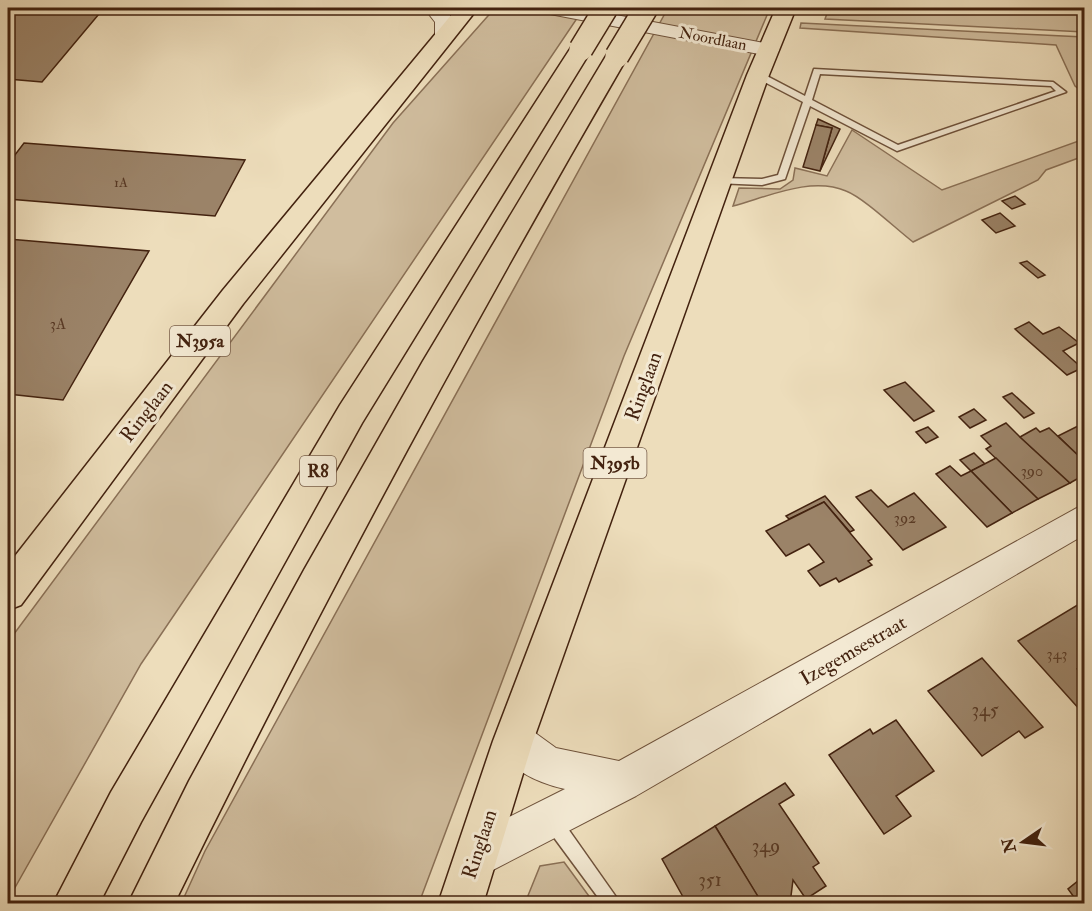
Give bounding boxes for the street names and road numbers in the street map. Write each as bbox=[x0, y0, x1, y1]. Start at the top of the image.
street label: Noordlaan bbox=[677, 23, 748, 55]
road number: N395a bbox=[170, 326, 230, 356]
street label: Ringlaan bbox=[619, 348, 667, 424]
street label: Ringlaan bbox=[114, 375, 178, 447]
road number: N395b bbox=[584, 448, 646, 478]
road number: R8 bbox=[300, 456, 336, 486]
street label: Izegemsestraat bbox=[796, 610, 911, 691]
street label: Ringlaan bbox=[457, 806, 502, 882]

